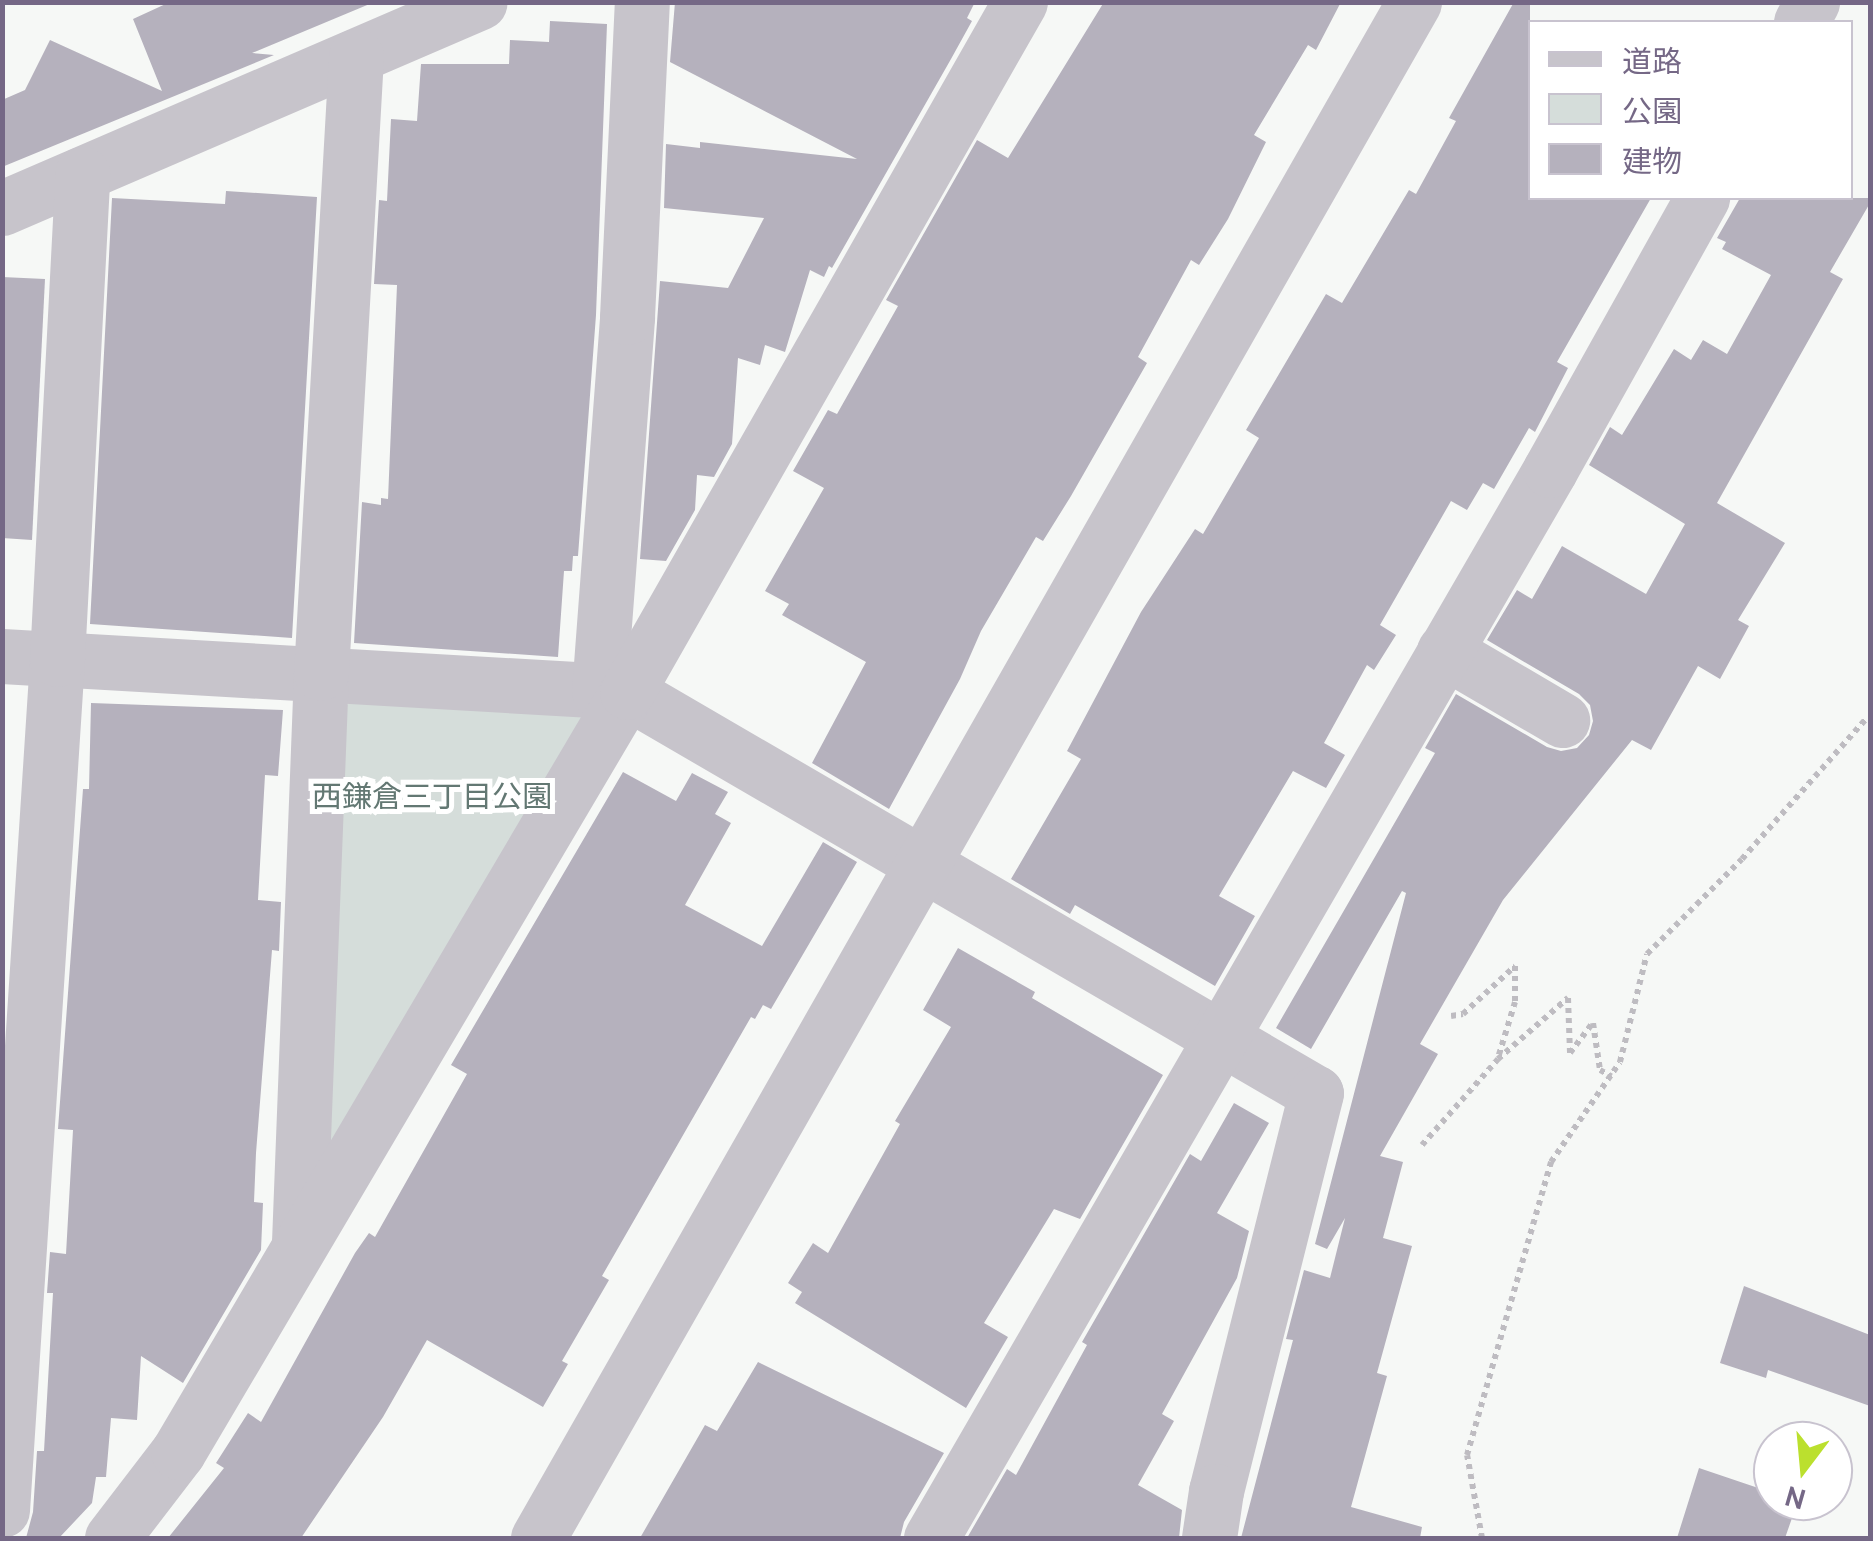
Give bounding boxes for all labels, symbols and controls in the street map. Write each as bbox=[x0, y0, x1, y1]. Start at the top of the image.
legend bbox=[1528, 20, 1853, 200]
text: 道路 bbox=[1622, 43, 1682, 80]
text: 公園 bbox=[1622, 93, 1682, 130]
text: 建物 bbox=[1622, 143, 1682, 180]
park label: 西鎌倉三丁目公園 bbox=[312, 779, 552, 815]
north arrow bbox=[1753, 1421, 1853, 1521]
text: N bbox=[1781, 1479, 1809, 1517]

